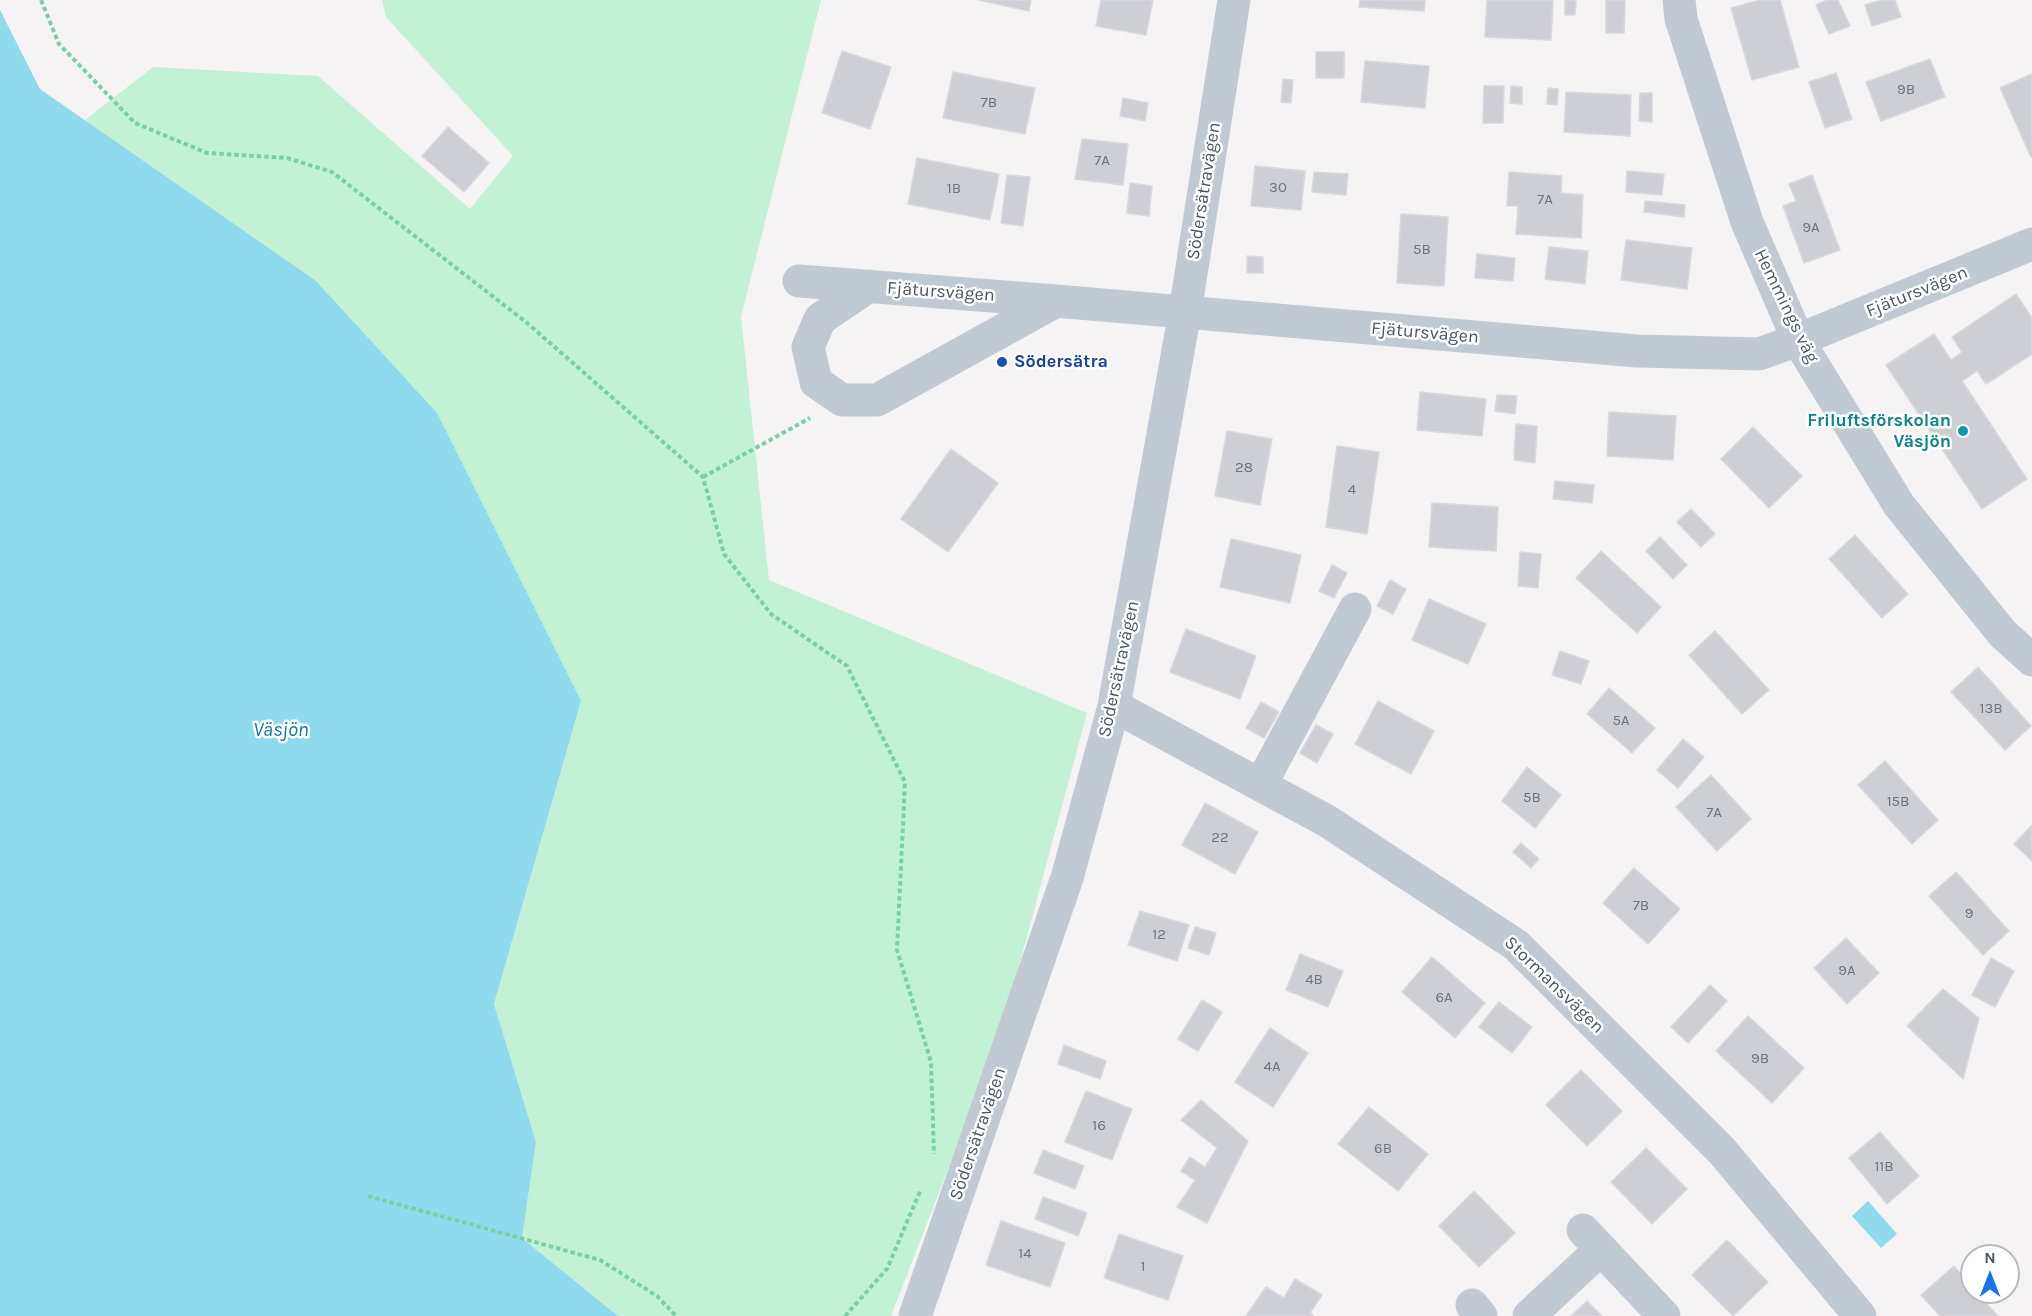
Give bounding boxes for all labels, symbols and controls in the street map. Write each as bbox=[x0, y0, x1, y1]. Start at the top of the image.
house number: 9B bbox=[1897, 81, 1915, 99]
house number: 7B bbox=[981, 94, 997, 112]
street label: Södersätravägen bbox=[1182, 121, 1226, 261]
house number: 7A bbox=[1094, 152, 1110, 170]
house number: 30 bbox=[1269, 179, 1287, 197]
house number: 1B bbox=[947, 180, 961, 198]
house number: 7A bbox=[1537, 191, 1553, 209]
house number: 9A bbox=[1802, 219, 1820, 237]
house number: 5B bbox=[1413, 241, 1431, 259]
street label: Hemmings väg bbox=[1749, 245, 1823, 367]
street label: Fjätursvägen bbox=[1863, 262, 1971, 322]
street label: Fjätursvägen bbox=[886, 277, 996, 307]
street label: Fjätursvägen bbox=[1370, 318, 1480, 348]
place label: Södersätra bbox=[1014, 351, 1108, 373]
marker: Södersätra bbox=[995, 355, 1009, 369]
place label: Friluftsförskolan Väsjön bbox=[1807, 410, 1951, 452]
marker: Friluftsförskolan Väsjön bbox=[1956, 424, 1970, 438]
house number: 28 bbox=[1235, 459, 1253, 477]
house number: 4 bbox=[1348, 481, 1356, 499]
street label: Södersätravägen bbox=[1094, 599, 1144, 739]
house number: 13B bbox=[1979, 700, 2003, 718]
house number: 5A bbox=[1612, 712, 1630, 730]
water label: Väsjön bbox=[253, 718, 309, 742]
house number: 5B bbox=[1523, 789, 1541, 807]
house number: 15B bbox=[1887, 793, 1909, 811]
house number: 7A bbox=[1706, 804, 1722, 822]
house number: 22 bbox=[1211, 829, 1229, 847]
house number: 7B bbox=[1633, 897, 1649, 915]
house number: 9 bbox=[1965, 905, 1973, 923]
house number: 12 bbox=[1152, 926, 1166, 944]
street label: Stormansvägen bbox=[1500, 932, 1608, 1038]
house number: 9A bbox=[1838, 962, 1856, 980]
house number: 4B bbox=[1305, 971, 1323, 989]
house number: 6A bbox=[1435, 989, 1453, 1007]
house number: 9B bbox=[1751, 1050, 1769, 1068]
house number: 4A bbox=[1264, 1058, 1280, 1076]
street label: Södersätravägen bbox=[945, 1065, 1011, 1203]
house number: 16 bbox=[1092, 1117, 1106, 1135]
house number: 6B bbox=[1374, 1140, 1392, 1158]
house number: 11B bbox=[1874, 1158, 1894, 1176]
north arrow bbox=[1960, 1244, 2020, 1304]
house number: 14 bbox=[1018, 1245, 1032, 1263]
text: N bbox=[1984, 1248, 1996, 1267]
house number: 1 bbox=[1141, 1258, 1145, 1276]

